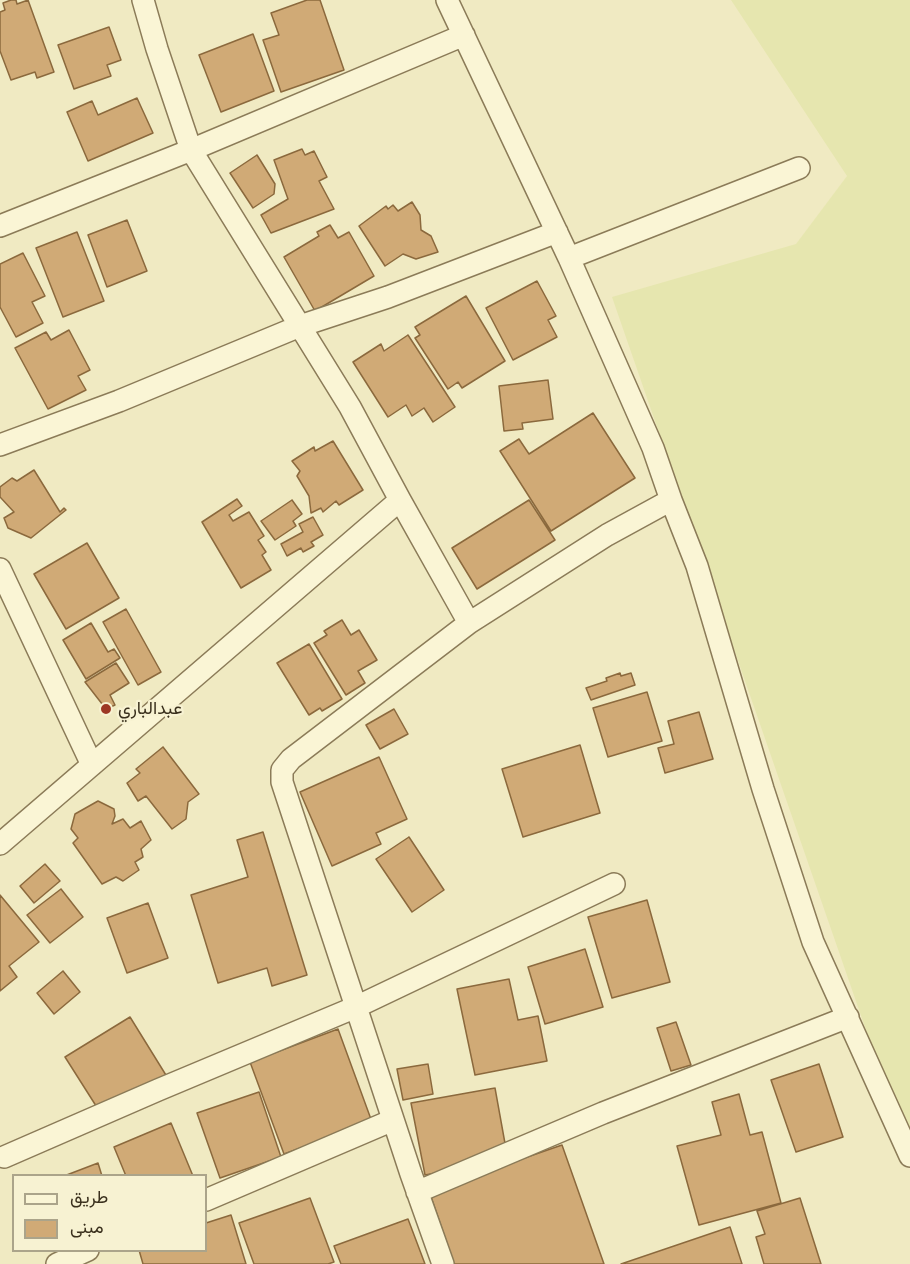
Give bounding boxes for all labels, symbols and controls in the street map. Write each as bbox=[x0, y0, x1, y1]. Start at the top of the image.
place label: عبدالباري bbox=[118, 698, 182, 720]
marker: عبدالباري bbox=[99, 702, 113, 716]
legend bbox=[12, 1174, 207, 1252]
text: طريق bbox=[70, 1186, 108, 1208]
text: مبنى bbox=[70, 1216, 104, 1238]

